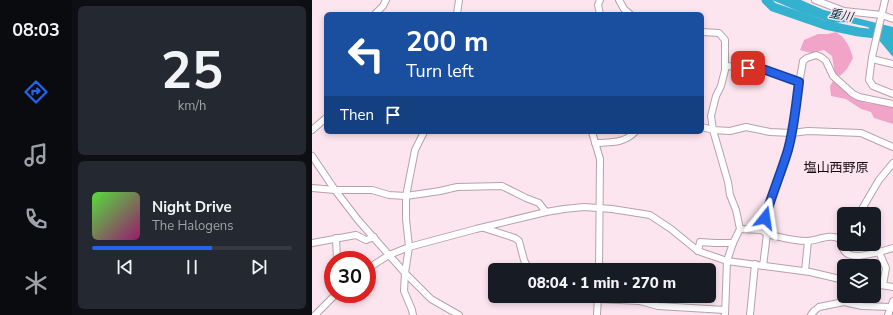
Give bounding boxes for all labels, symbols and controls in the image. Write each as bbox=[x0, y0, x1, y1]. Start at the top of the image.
water label: 重川 bbox=[828, 5, 856, 26]
text: 08:03 bbox=[12, 18, 60, 42]
text: 200 m bbox=[406, 23, 489, 61]
icon: left bbox=[340, 28, 392, 80]
text: 25 bbox=[161, 35, 223, 106]
pin bbox=[731, 51, 765, 85]
icon: arrive bbox=[737, 57, 759, 79]
text: Turn left bbox=[406, 59, 474, 83]
icon: directions bbox=[22, 78, 50, 106]
text: km/h bbox=[178, 97, 206, 115]
icon: arrive bbox=[382, 104, 404, 126]
text: Then bbox=[340, 105, 374, 125]
icon: music bbox=[22, 141, 50, 169]
district label: 塩山西野原 bbox=[803, 159, 869, 177]
text: Night Drive bbox=[152, 197, 232, 217]
position arrow bbox=[744, 197, 786, 239]
icon: phone bbox=[22, 205, 50, 233]
map controls bbox=[837, 207, 881, 303]
button: sound bbox=[837, 207, 881, 251]
text: The Halogens bbox=[152, 217, 233, 235]
speed limit sign: 30 bbox=[324, 251, 376, 303]
icon: previous bbox=[114, 256, 136, 278]
icon: pause bbox=[181, 256, 203, 278]
icon: next bbox=[248, 256, 270, 278]
button: layers bbox=[837, 259, 881, 303]
icon: climate bbox=[22, 269, 50, 297]
text: 08:04 · 1 min · 270 m bbox=[528, 273, 676, 293]

